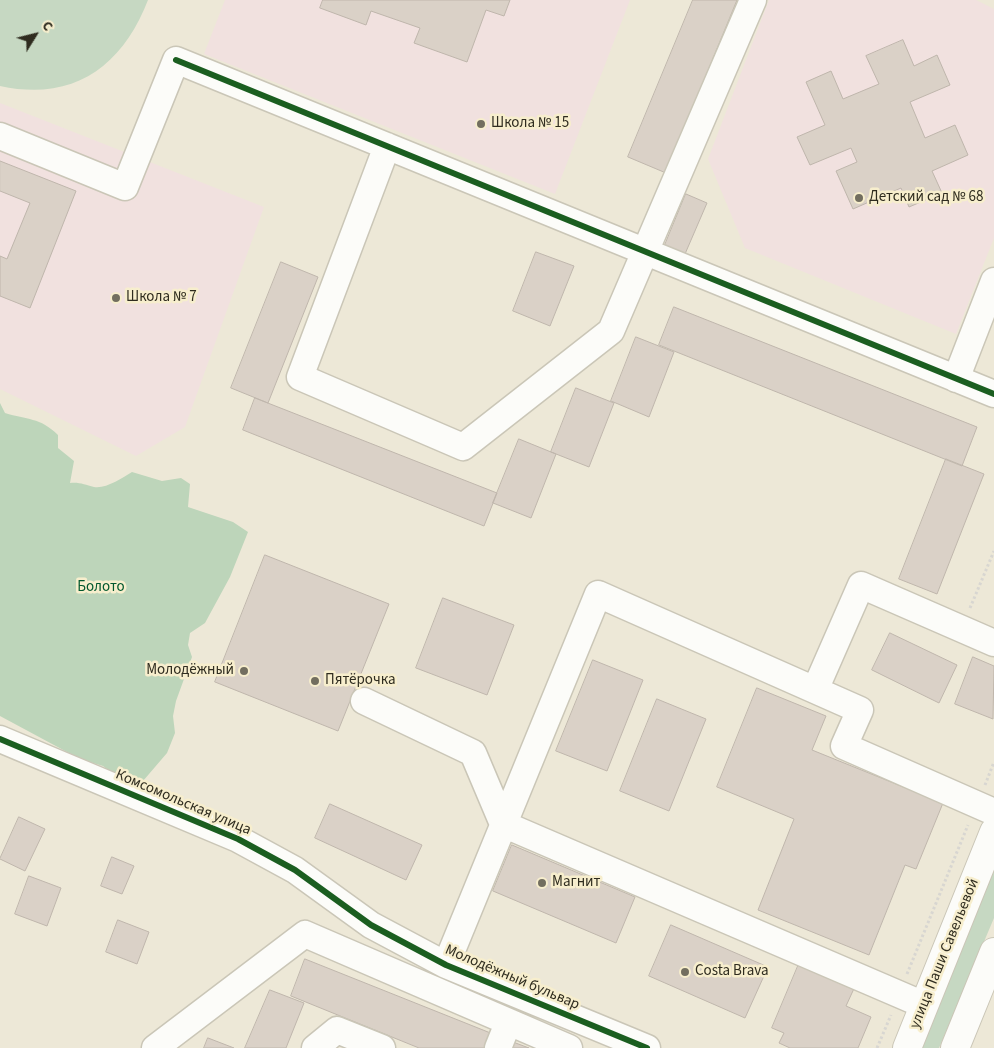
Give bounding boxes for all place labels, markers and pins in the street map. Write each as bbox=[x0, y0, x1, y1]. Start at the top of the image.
place label: Школа № 15 bbox=[491, 115, 569, 133]
marker: Школа № 15 bbox=[475, 118, 487, 130]
place label: Детский сад № 68 bbox=[869, 189, 983, 207]
marker: Детский сад № 68 bbox=[853, 192, 865, 204]
place label: Школа № 7 bbox=[126, 289, 197, 307]
marker: Школа № 7 bbox=[110, 292, 122, 304]
place label: Молодёжный bbox=[146, 662, 234, 680]
marker: Молодёжный bbox=[238, 665, 250, 677]
place label: Пятёрочка bbox=[325, 672, 396, 690]
marker: Пятёрочка bbox=[309, 675, 321, 687]
place label: Магнит bbox=[552, 874, 600, 892]
marker: Магнит bbox=[536, 877, 548, 889]
place label: Costa Brava bbox=[695, 963, 768, 981]
marker: Costa Brava bbox=[679, 966, 691, 978]

